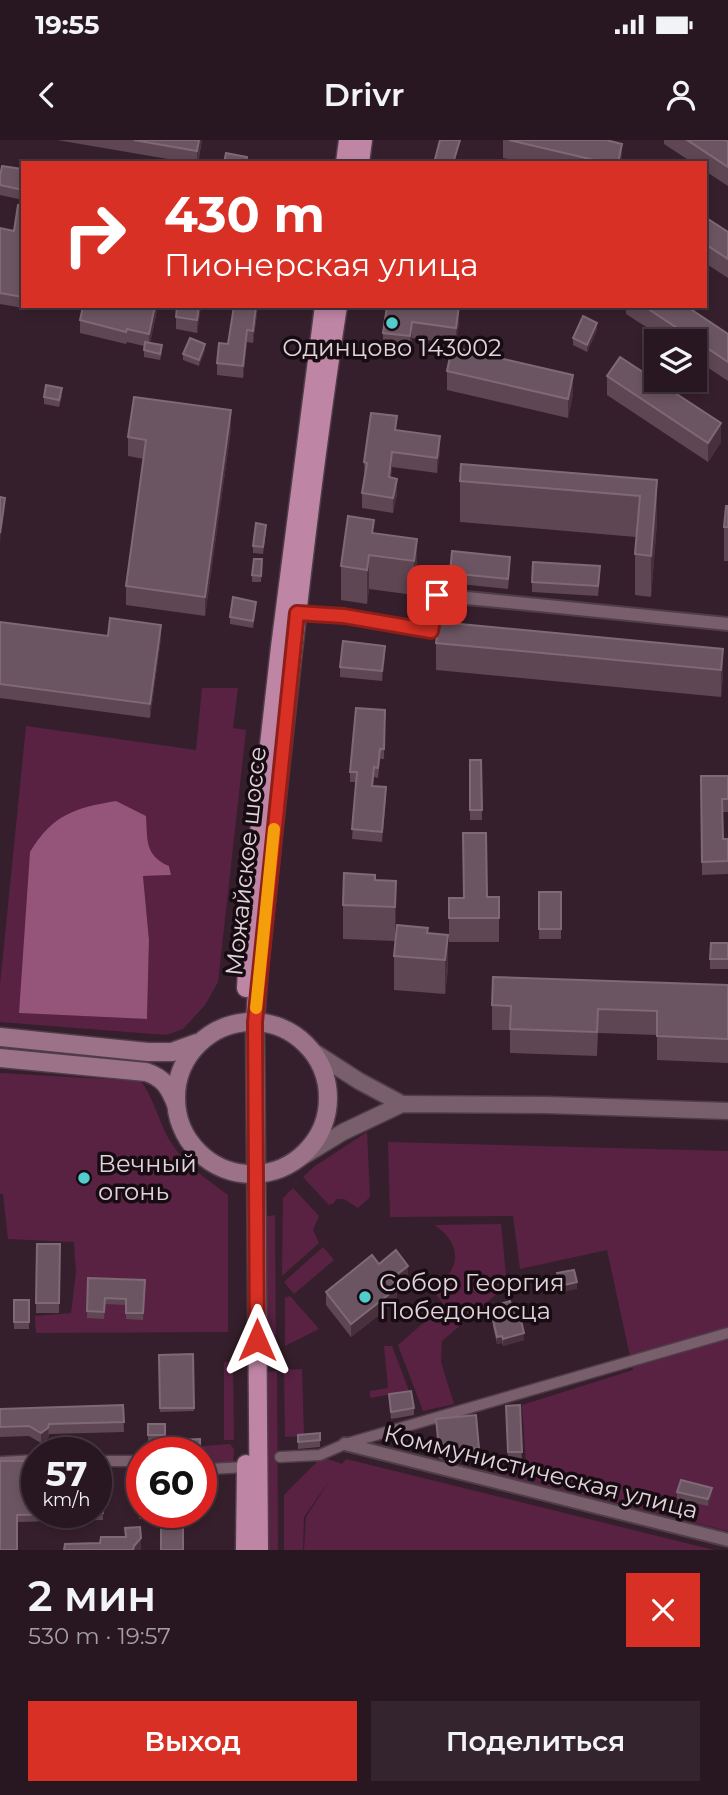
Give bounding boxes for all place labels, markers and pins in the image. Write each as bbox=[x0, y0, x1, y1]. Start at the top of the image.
marker: Одинцово 143002 bbox=[384, 315, 400, 331]
place label: Одинцово 143002 bbox=[282, 333, 502, 362]
pin bbox=[407, 565, 467, 625]
place label: Вечный огонь bbox=[98, 1149, 197, 1206]
marker: Вечный огонь bbox=[76, 1170, 92, 1186]
place label: Собор Георгия Победоносца bbox=[379, 1268, 565, 1325]
marker: Собор Георгия Победоносца bbox=[357, 1289, 373, 1305]

